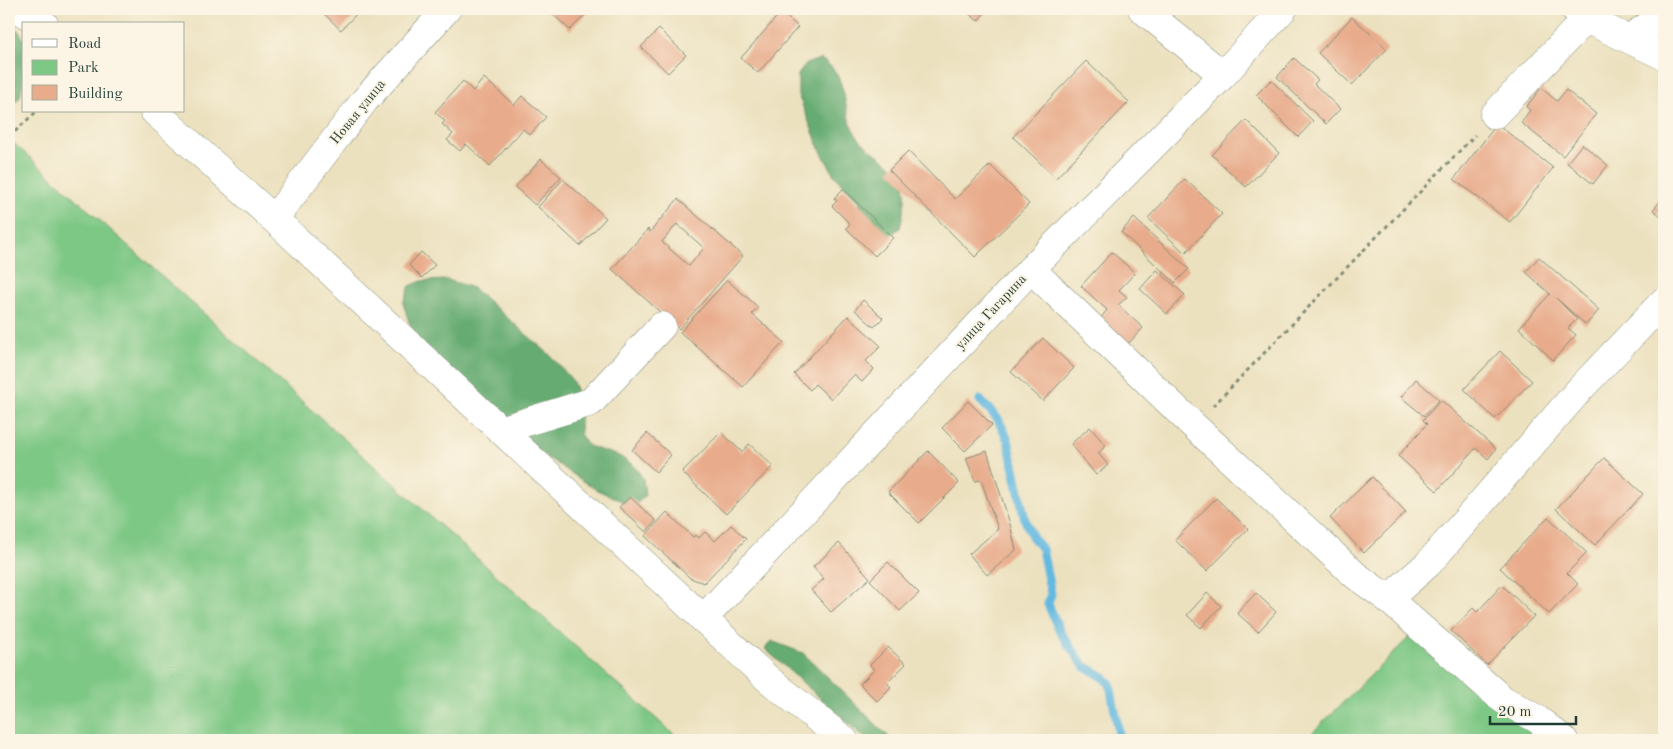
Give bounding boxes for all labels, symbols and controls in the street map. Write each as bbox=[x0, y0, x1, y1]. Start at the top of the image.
legend bbox=[22, 22, 185, 112]
text: Road bbox=[68, 37, 102, 52]
text: Park bbox=[68, 61, 99, 76]
street label: Новая улица bbox=[328, 77, 388, 147]
text: Building bbox=[68, 87, 123, 102]
street label: улица Гагарина bbox=[953, 272, 1029, 352]
scale bar bbox=[1490, 694, 1577, 726]
text: 20 m bbox=[1498, 705, 1532, 720]

